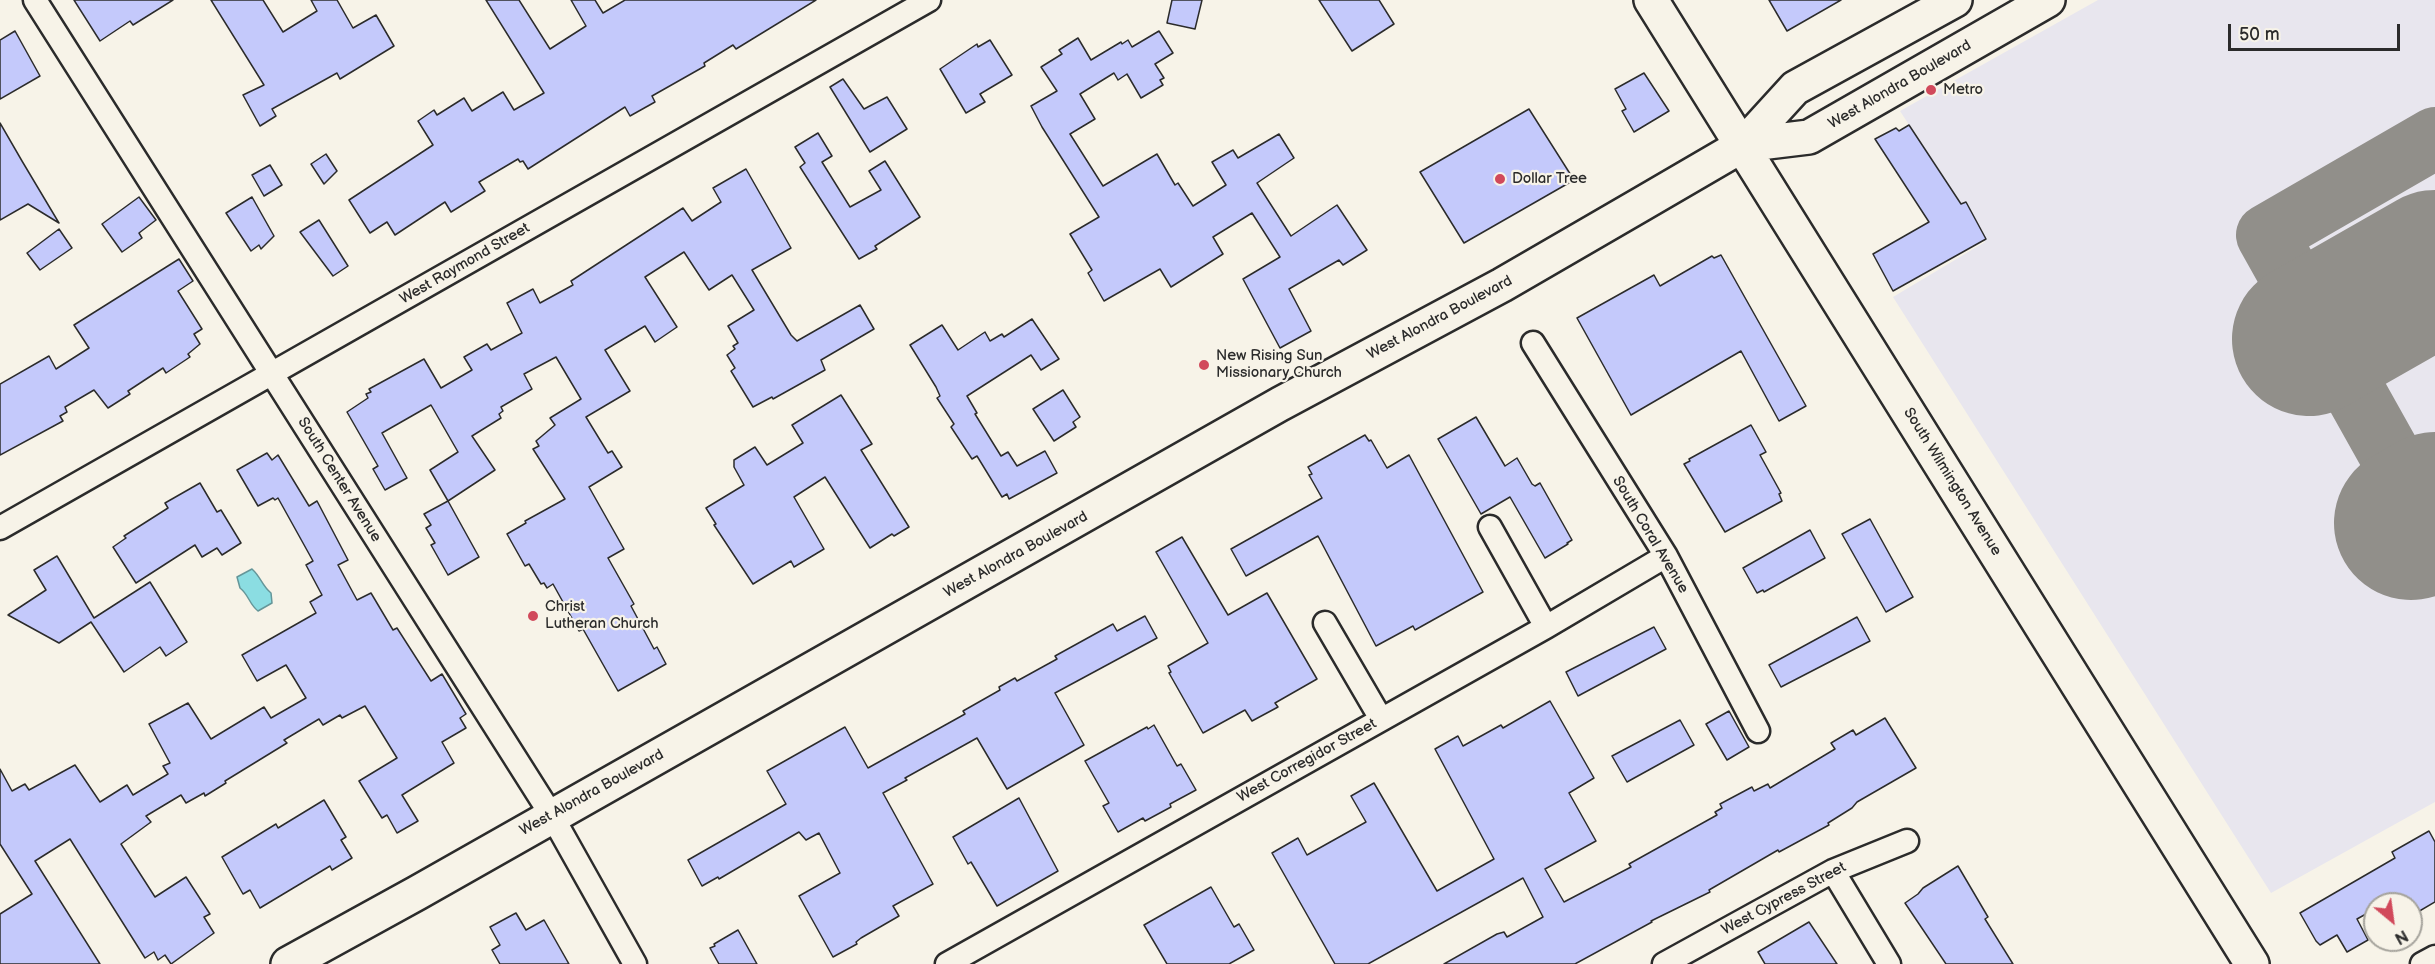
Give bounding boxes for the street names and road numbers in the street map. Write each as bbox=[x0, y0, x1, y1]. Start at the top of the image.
street label: West Alondra Boulevard bbox=[1825, 37, 1975, 133]
street label: West Raymond Street bbox=[397, 219, 533, 309]
street label: West Alondra Boulevard bbox=[1364, 272, 1516, 364]
street label: South Wilmington Avenue bbox=[1899, 405, 2005, 559]
street label: South Center Avenue bbox=[293, 414, 385, 546]
street label: South Coral Avenue bbox=[1608, 473, 1692, 597]
street label: West Alondra Boulevard bbox=[941, 508, 1091, 602]
street label: West Corregidor Street bbox=[1234, 715, 1380, 807]
street label: West Alondra Boulevard bbox=[517, 746, 667, 840]
street label: West Cypress Street bbox=[1719, 859, 1849, 939]

